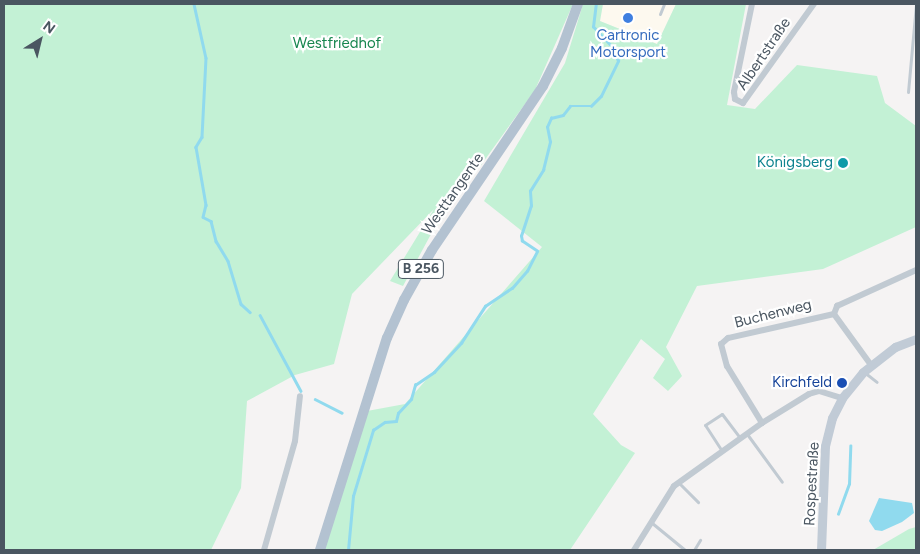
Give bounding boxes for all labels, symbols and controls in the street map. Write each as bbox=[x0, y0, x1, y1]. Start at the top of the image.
marker: Cartronic Motorsport bbox=[622, 12, 634, 24]
street label: Albertstraße bbox=[733, 14, 795, 94]
north arrow bbox=[15, 15, 65, 65]
text: N bbox=[40, 17, 58, 38]
place label: Cartronic Motorsport bbox=[590, 26, 666, 61]
park label: Westfriedhof bbox=[293, 35, 381, 53]
street label: Westtangente bbox=[418, 150, 488, 238]
place label: Königsberg bbox=[757, 154, 833, 172]
marker: Königsberg bbox=[837, 157, 849, 169]
road number: B 256 bbox=[397, 258, 445, 280]
street label: Buchenweg bbox=[732, 296, 814, 332]
place label: Kirchfeld bbox=[772, 374, 832, 392]
marker: Kirchfeld bbox=[836, 377, 848, 389]
street label: Rospestraße bbox=[801, 442, 823, 526]

